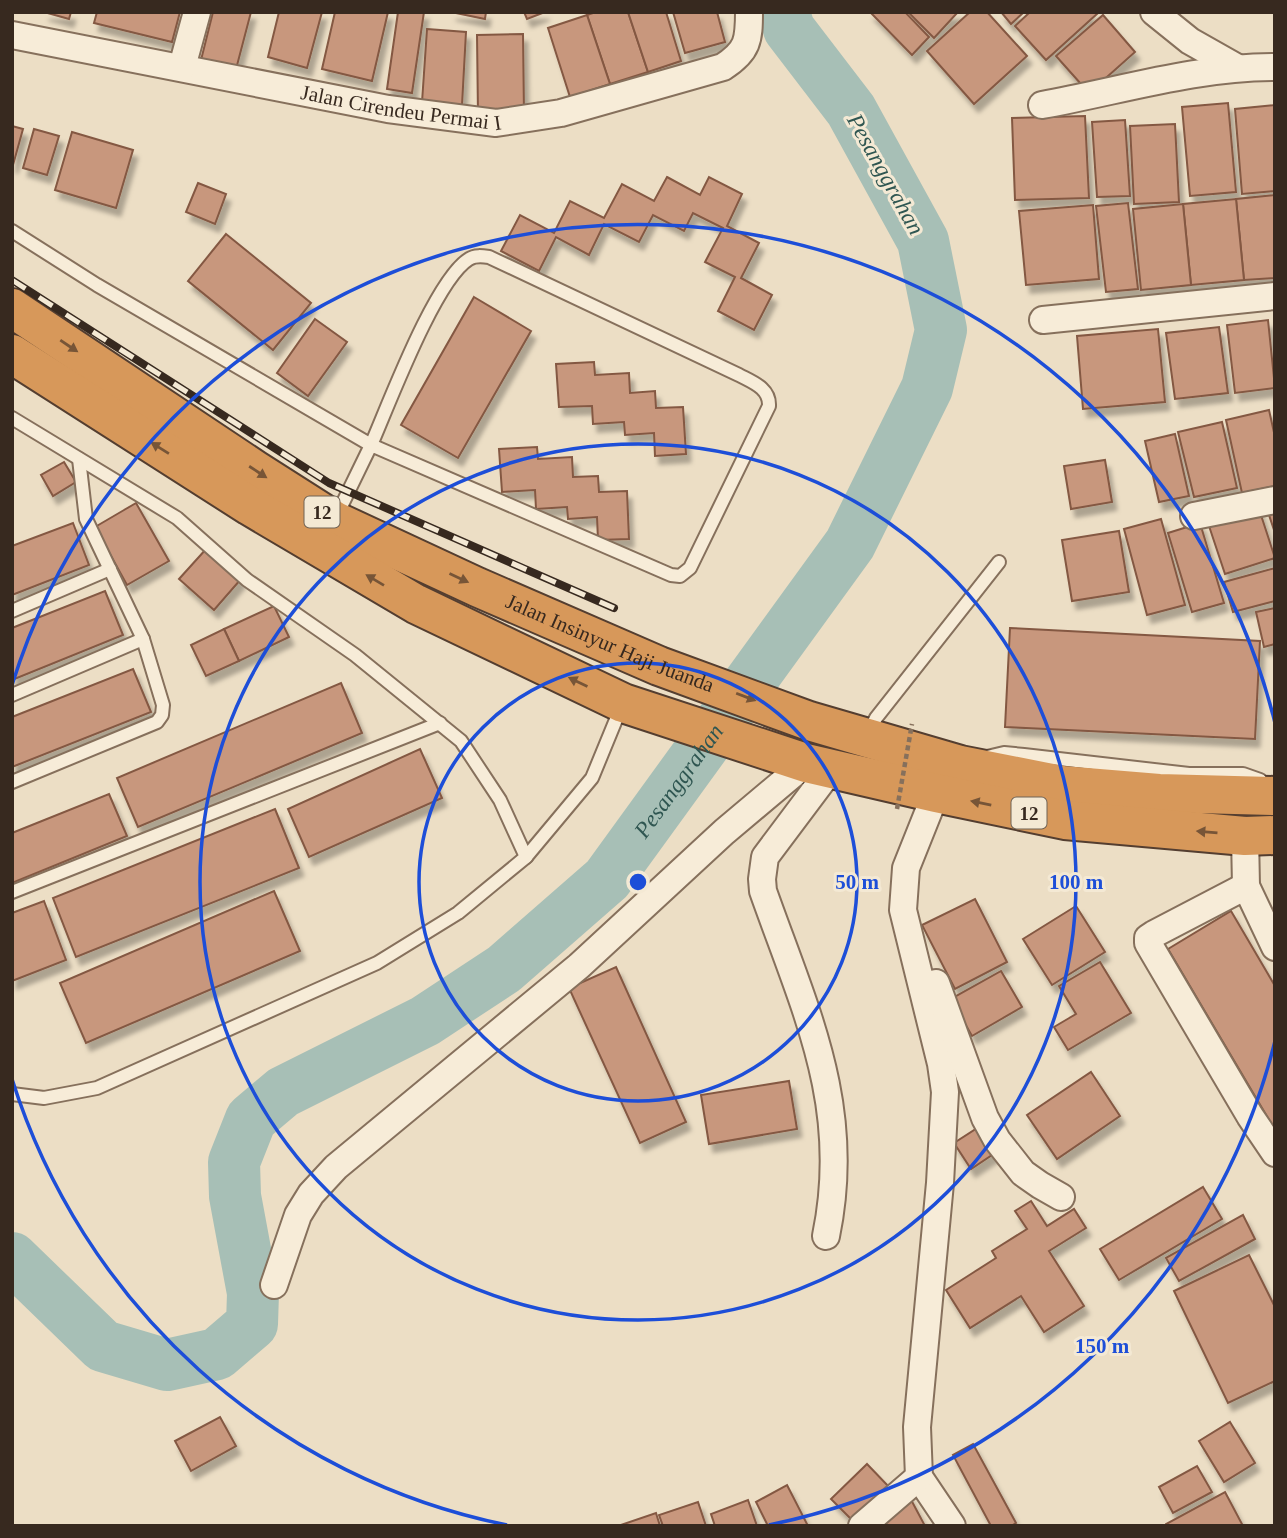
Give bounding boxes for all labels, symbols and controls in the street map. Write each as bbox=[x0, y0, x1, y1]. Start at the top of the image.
street label: Jalan Cirendeu Permai I bbox=[299, 80, 503, 135]
water label: Pesanggrahan bbox=[842, 109, 929, 239]
one-way arrow bbox=[59, 339, 78, 352]
one-way arrow bbox=[150, 442, 169, 455]
one-way arrow bbox=[249, 465, 267, 479]
road number: 12 bbox=[304, 496, 340, 527]
one-way arrow bbox=[365, 573, 384, 586]
one-way arrow bbox=[449, 573, 469, 584]
street label: Jalan Insinyur Haji Juanda bbox=[502, 589, 718, 697]
one-way arrow bbox=[568, 676, 588, 687]
one-way arrow bbox=[736, 692, 757, 703]
water label: Pesanggrahan bbox=[629, 719, 728, 843]
one-way arrow bbox=[970, 797, 992, 808]
road number: 12 bbox=[1012, 798, 1046, 828]
one-way arrow bbox=[1195, 827, 1217, 838]
centre of rings bbox=[626, 870, 650, 894]
text: 50 m bbox=[835, 870, 879, 894]
text: 100 m bbox=[1049, 870, 1104, 894]
text: 150 m bbox=[1075, 1334, 1130, 1358]

